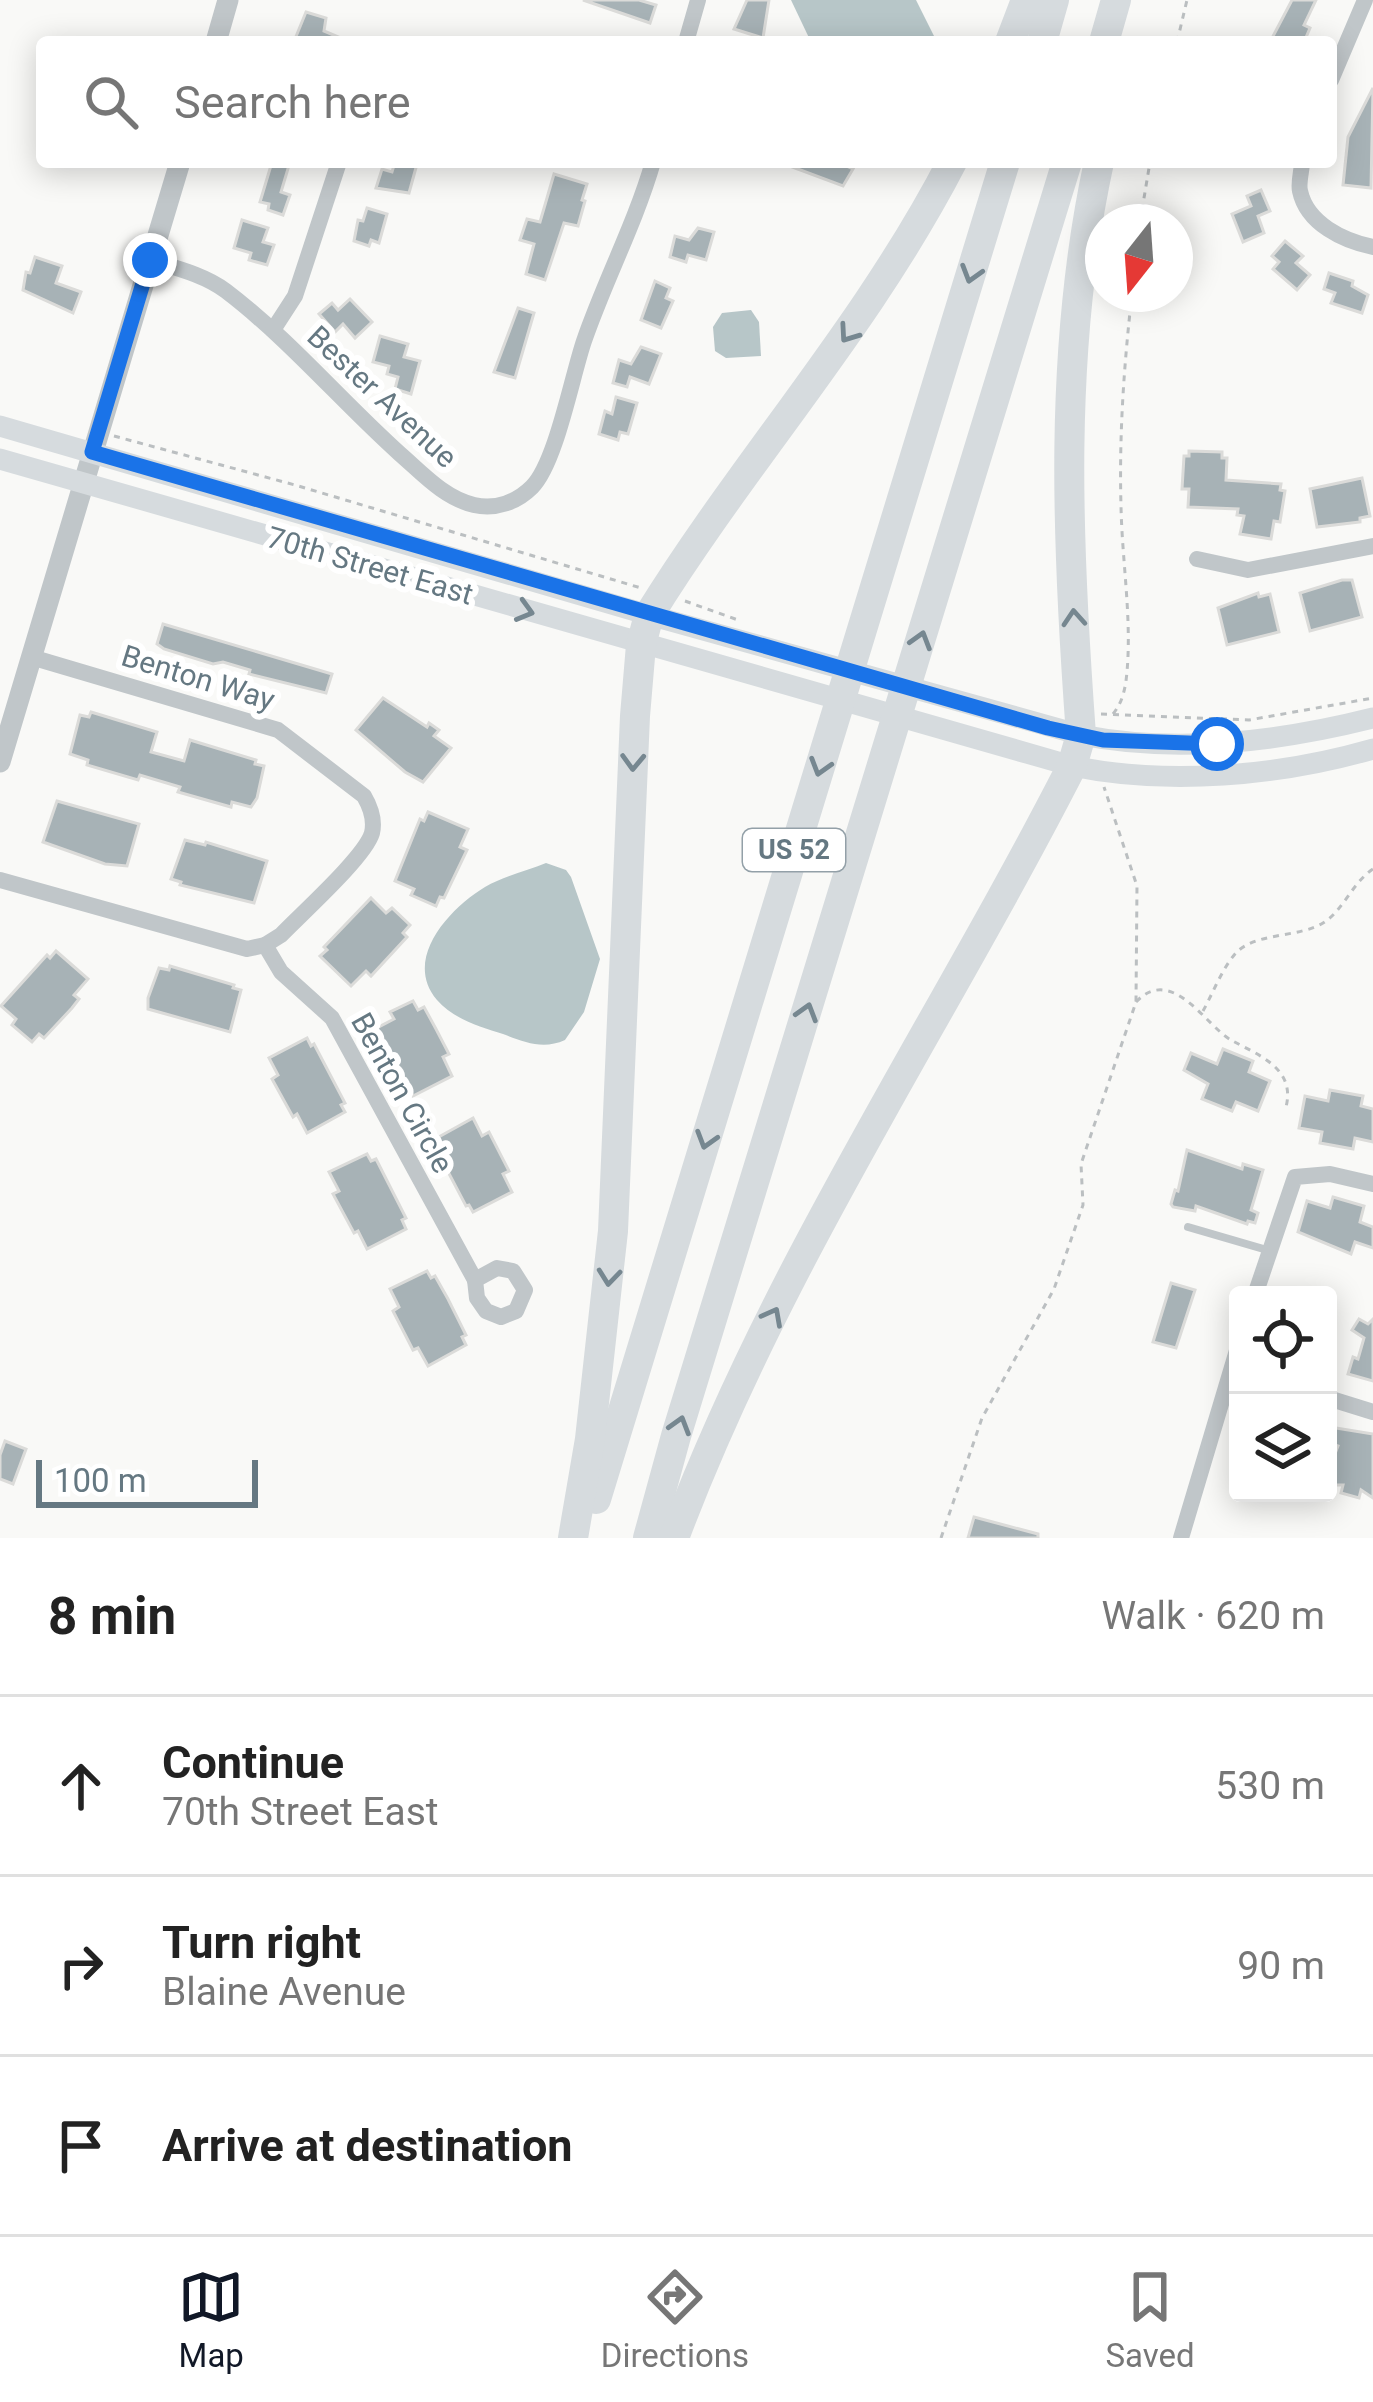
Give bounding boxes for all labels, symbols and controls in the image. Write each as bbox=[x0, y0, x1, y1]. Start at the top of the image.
search box bbox=[36, 36, 1337, 168]
icon: search bbox=[78, 69, 144, 135]
text: Search here bbox=[174, 76, 411, 129]
north arrow bbox=[1085, 204, 1193, 312]
route end bbox=[123, 233, 177, 287]
one-way arrow bbox=[960, 263, 985, 284]
street label: Bester Avenue bbox=[300, 319, 464, 475]
one-way arrow bbox=[840, 320, 862, 342]
street label: 70th Street East bbox=[263, 519, 477, 612]
one-way arrow bbox=[514, 597, 535, 622]
one-way arrow bbox=[1061, 609, 1087, 628]
one-way arrow bbox=[907, 630, 932, 651]
street label: Benton Way bbox=[117, 638, 279, 717]
route start bbox=[1190, 717, 1244, 771]
one-way arrow bbox=[620, 753, 646, 772]
one-way arrow bbox=[809, 756, 834, 777]
road number: US 52 bbox=[743, 829, 845, 871]
one-way arrow bbox=[792, 1003, 817, 1024]
street label: Benton Circle bbox=[344, 1007, 461, 1179]
one-way arrow bbox=[695, 1129, 720, 1150]
one-way arrow bbox=[596, 1267, 622, 1287]
map controls bbox=[1229, 1286, 1337, 1502]
button: locate bbox=[1229, 1286, 1337, 1394]
one-way arrow bbox=[759, 1308, 782, 1329]
button: layers bbox=[1229, 1394, 1337, 1502]
one-way arrow bbox=[665, 1415, 690, 1436]
scale bar bbox=[36, 1454, 258, 1507]
text: 100 m bbox=[54, 1461, 147, 1500]
text: 8 min bbox=[48, 1587, 176, 1646]
text: Walk · 620 m bbox=[1101, 1593, 1325, 1639]
text: Continue bbox=[162, 1736, 344, 1789]
icon: ahead bbox=[48, 1753, 114, 1819]
text: 530 m bbox=[1215, 1763, 1325, 1809]
text: 70th Street East bbox=[162, 1789, 439, 1835]
text: Turn right bbox=[162, 1916, 361, 1969]
icon: right bbox=[48, 1933, 114, 1999]
text: 90 m bbox=[1237, 1943, 1325, 1989]
text: Blaine Avenue bbox=[162, 1969, 406, 2015]
icon: arrive bbox=[48, 2113, 114, 2179]
text: Arrive at destination bbox=[162, 2119, 573, 2172]
tab: Map bbox=[178, 2264, 244, 2375]
tab: Directions bbox=[601, 2264, 749, 2375]
tab: Saved bbox=[1106, 2264, 1195, 2375]

